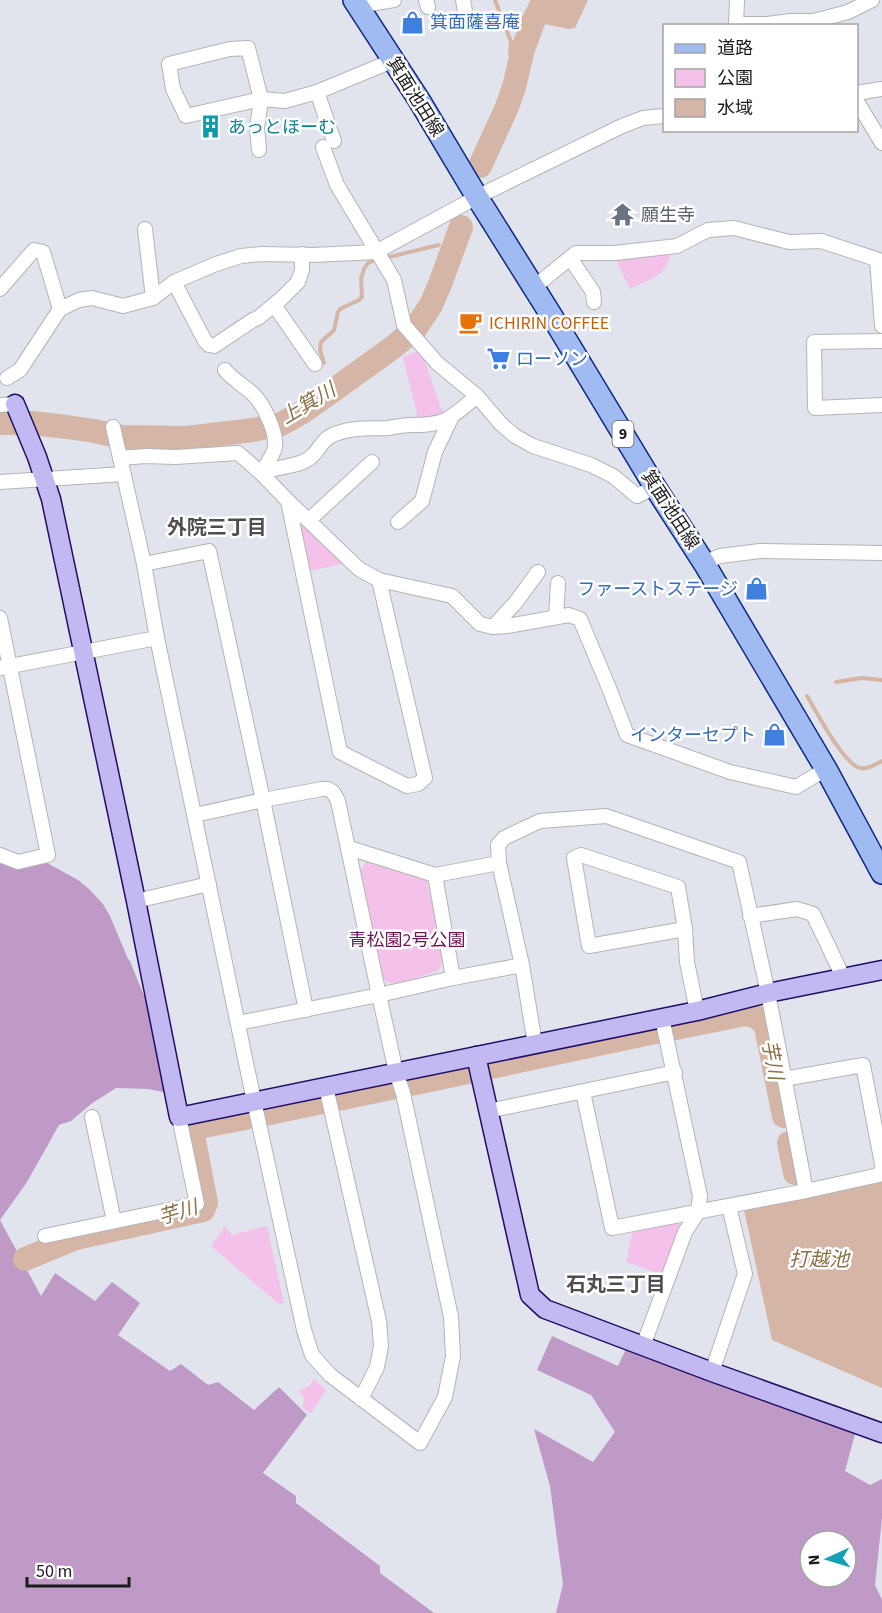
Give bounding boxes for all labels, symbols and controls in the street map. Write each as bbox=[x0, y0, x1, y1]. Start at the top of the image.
shop icon: 箕面薩喜庵 bbox=[399, 9, 425, 35]
place label: 箕面薩喜庵 bbox=[430, 10, 520, 35]
legend bbox=[663, 24, 858, 132]
text: 道路 bbox=[717, 36, 753, 61]
street label: 箕面池田線 bbox=[381, 52, 449, 142]
text: 公園 bbox=[717, 66, 753, 91]
text: 水域 bbox=[717, 96, 753, 121]
building icon: あっとほーむ bbox=[197, 114, 223, 140]
place label: あっとほーむ bbox=[228, 115, 336, 140]
temple icon: 願生寺 bbox=[610, 202, 636, 228]
place label: 願生寺 bbox=[641, 203, 695, 228]
cafe icon: ICHIRIN COFFEE bbox=[458, 310, 484, 336]
place label: ICHIRIN COFFEE bbox=[489, 311, 609, 336]
supermarket icon: ローソン bbox=[485, 346, 511, 372]
place label: ローソン bbox=[516, 347, 588, 372]
water label: 上箕川 bbox=[275, 376, 343, 431]
road number: 9 bbox=[612, 421, 634, 447]
street label: 箕面池田線 bbox=[635, 465, 705, 555]
district label: 外院三丁目 bbox=[167, 514, 267, 542]
shop icon: ファーストステージ bbox=[743, 576, 769, 602]
place label: ファーストステージ bbox=[577, 577, 738, 602]
shop icon: インターセプト bbox=[761, 722, 787, 748]
place label: インターセプト bbox=[630, 723, 756, 748]
park label: 青松園2号公園 bbox=[349, 928, 465, 953]
water label: 芋川 bbox=[754, 1038, 790, 1084]
water label: 芋川 bbox=[155, 1193, 203, 1232]
water label: 打越池 bbox=[789, 1246, 851, 1274]
district label: 石丸三丁目 bbox=[566, 1271, 666, 1299]
north arrow bbox=[798, 1529, 858, 1589]
scale bar bbox=[27, 1550, 129, 1588]
text: N bbox=[803, 1554, 825, 1566]
text: 50 m bbox=[36, 1559, 72, 1584]

